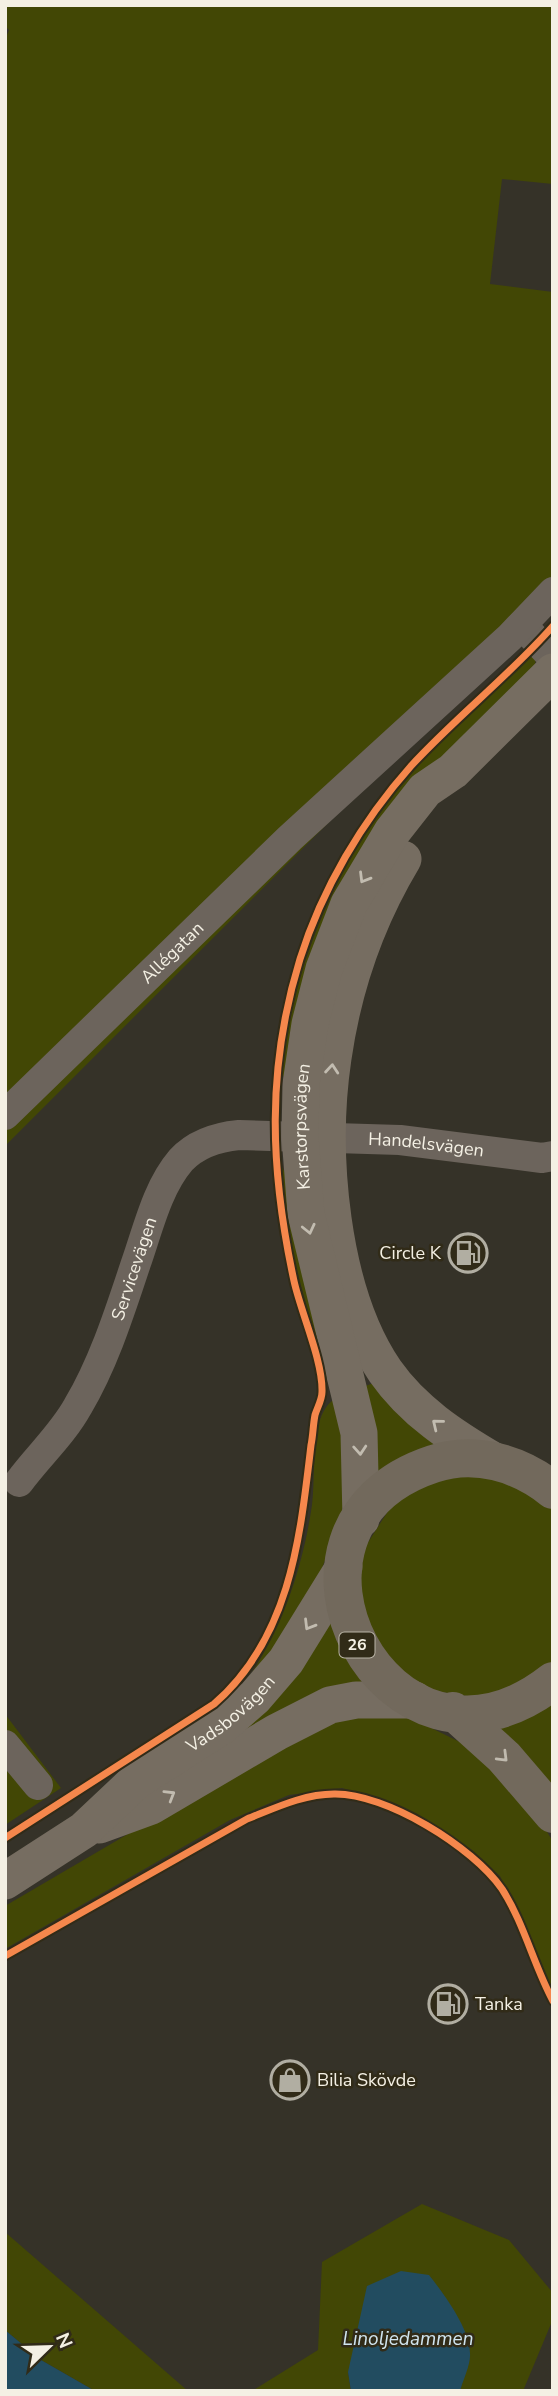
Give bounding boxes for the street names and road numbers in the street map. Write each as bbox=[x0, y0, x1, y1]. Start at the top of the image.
street label: Allégatan bbox=[135, 916, 209, 989]
street label: Karstorpsvägen bbox=[288, 1062, 316, 1191]
street label: Handelsvägen bbox=[368, 1127, 485, 1163]
street label: Servicevägen bbox=[105, 1214, 162, 1324]
road number: 26 bbox=[340, 1632, 374, 1658]
street label: Vadsbovägen bbox=[181, 1670, 281, 1758]

